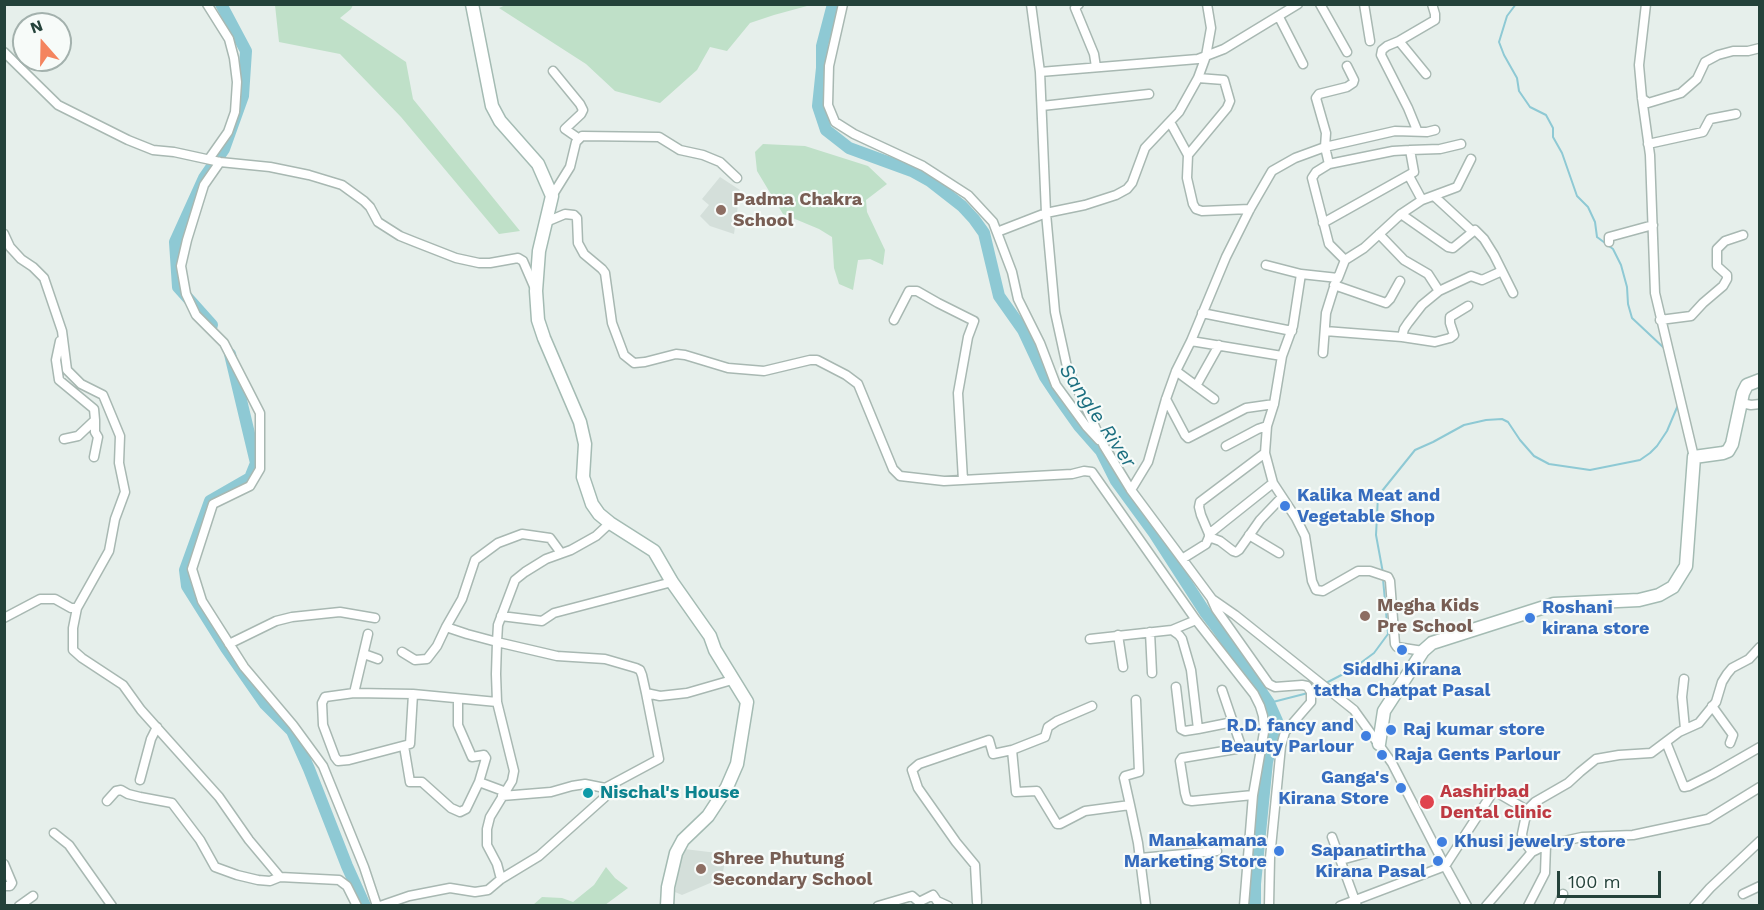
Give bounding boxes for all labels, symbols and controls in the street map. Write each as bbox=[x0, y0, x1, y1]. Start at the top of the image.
north arrow bbox=[12, 12, 72, 72]
text: N bbox=[28, 16, 45, 37]
place label: Padma Chakra School bbox=[733, 189, 862, 232]
marker: Padma Chakra School bbox=[714, 203, 728, 217]
water label: Sangle River bbox=[1053, 359, 1141, 473]
place label: Kalika Meat and Vegetable Shop bbox=[1297, 485, 1440, 528]
marker: Kalika Meat and Vegetable Shop bbox=[1278, 499, 1292, 513]
place label: Megha Kids Pre School bbox=[1377, 595, 1479, 638]
place label: Roshani kirana store bbox=[1542, 597, 1650, 640]
marker: Megha Kids Pre School bbox=[1358, 609, 1372, 623]
marker: Roshani kirana store bbox=[1523, 611, 1537, 625]
marker: Siddhi Kirana tatha Chatpat Pasal bbox=[1395, 643, 1409, 657]
place label: Siddhi Kirana tatha Chatpat Pasal bbox=[1314, 659, 1490, 702]
place label: R.D. fancy and Beauty Parlour bbox=[1221, 715, 1354, 758]
place label: Raj kumar store bbox=[1403, 719, 1545, 741]
marker: Raj kumar store bbox=[1384, 723, 1398, 737]
marker: R.D. fancy and Beauty Parlour bbox=[1359, 729, 1373, 743]
place label: Raja Gents Parlour bbox=[1394, 744, 1561, 766]
marker: Raja Gents Parlour bbox=[1375, 748, 1389, 762]
place label: Ganga's Kirana Store bbox=[1278, 767, 1389, 810]
marker: Ganga's Kirana Store bbox=[1394, 781, 1408, 795]
place label: Aashirbad Dental clinic bbox=[1440, 781, 1552, 824]
place label: Nischal's House bbox=[600, 782, 740, 804]
marker: Nischal's House bbox=[581, 786, 595, 800]
marker: Aashirbad Dental clinic bbox=[1418, 793, 1436, 811]
place label: Manakamana Marketing Store bbox=[1124, 830, 1267, 872]
place label: Khusi jewelry store bbox=[1454, 831, 1626, 853]
marker: Khusi jewelry store bbox=[1435, 835, 1449, 849]
place label: Sapanatirtha Kirana Pasal bbox=[1311, 840, 1426, 882]
marker: Manakamana Marketing Store bbox=[1272, 844, 1286, 858]
place label: Shree Phutung Secondary School bbox=[713, 848, 872, 890]
marker: Sapanatirtha Kirana Pasal bbox=[1431, 854, 1445, 868]
scale bar bbox=[1560, 859, 1664, 897]
marker: Shree Phutung Secondary School bbox=[694, 862, 708, 876]
text: 100 m bbox=[1568, 871, 1621, 892]

